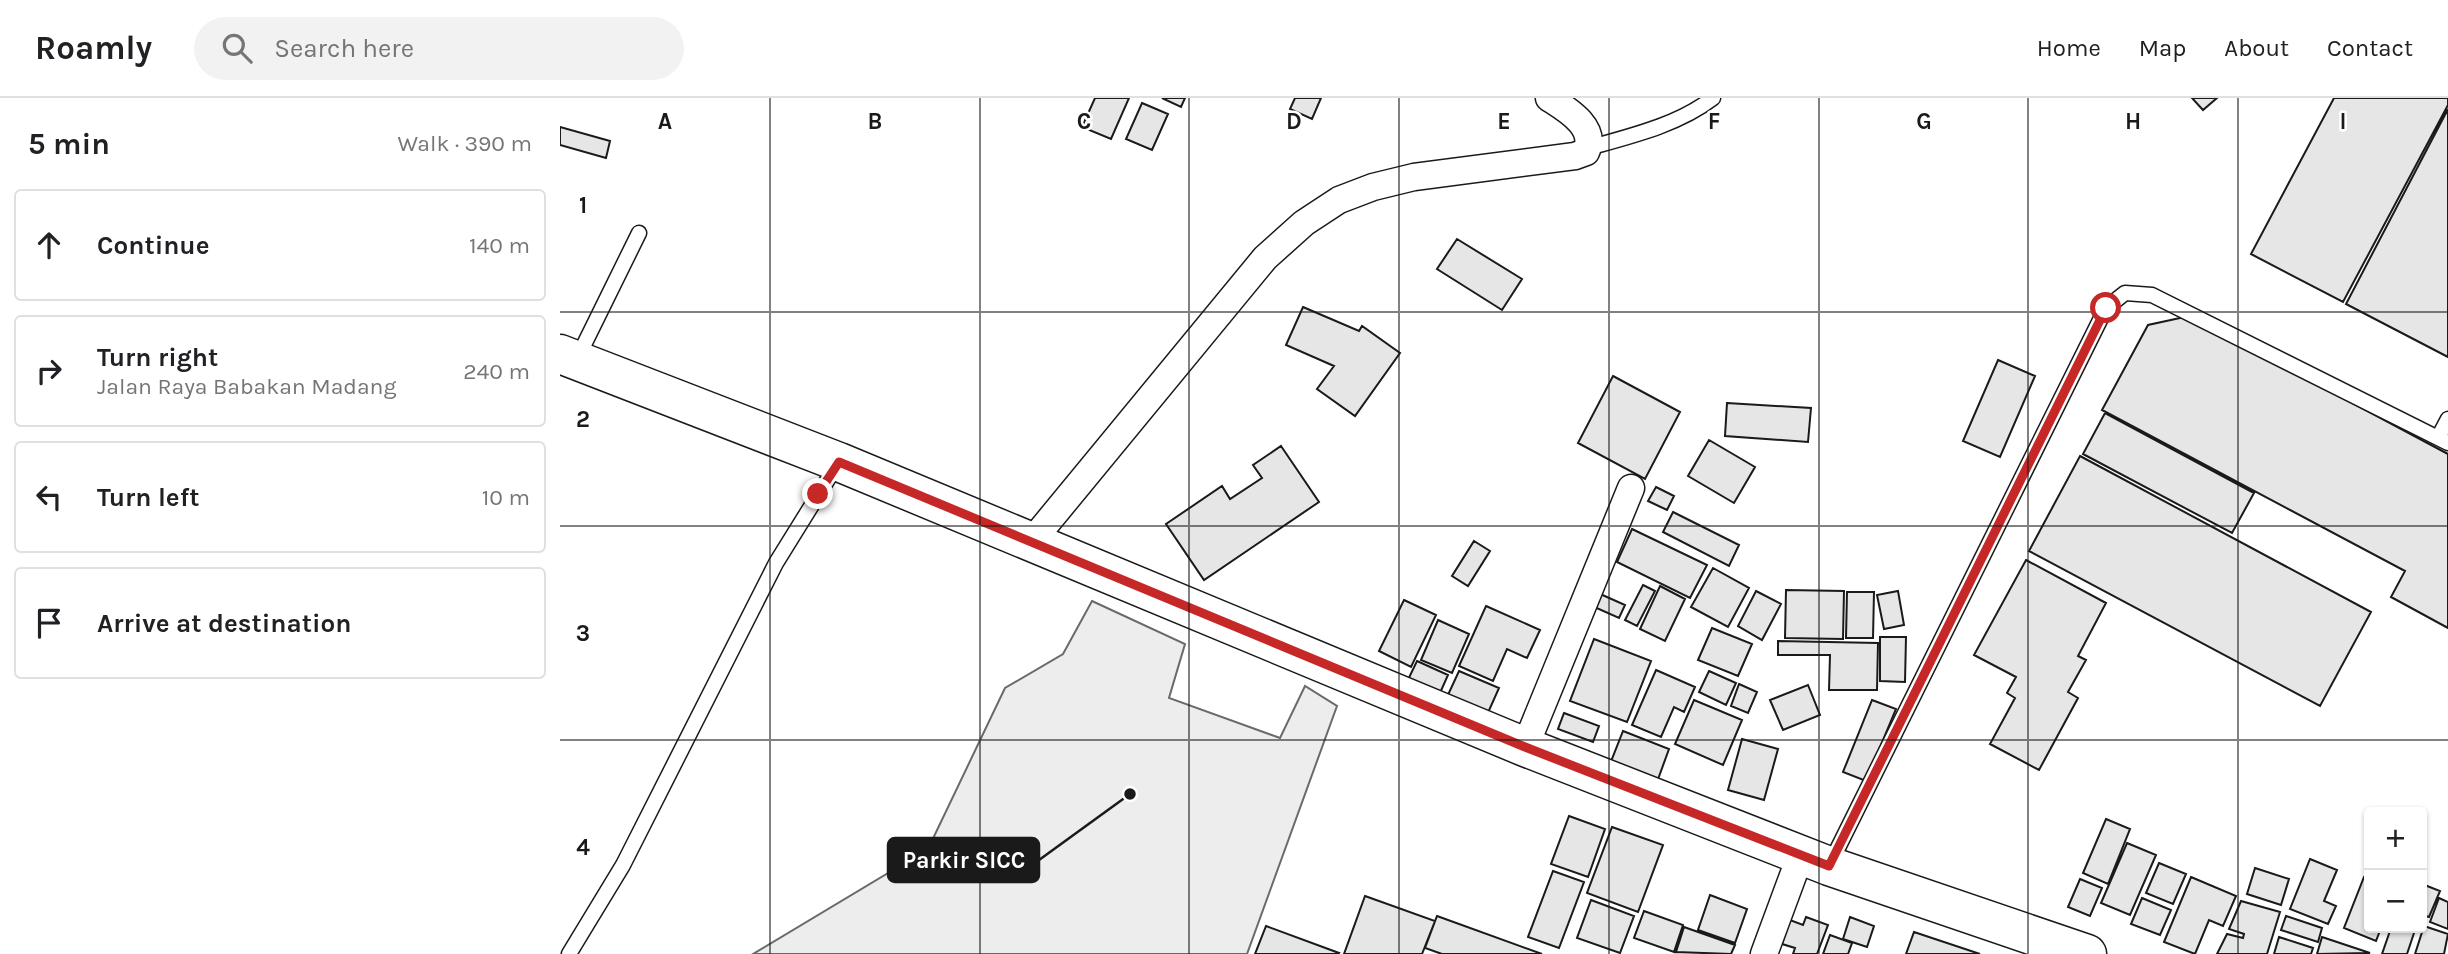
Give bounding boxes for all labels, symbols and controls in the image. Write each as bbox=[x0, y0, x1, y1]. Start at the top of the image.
search box bbox=[194, 17, 684, 80]
text: Roamly bbox=[35, 29, 152, 67]
icon: search bbox=[218, 29, 256, 67]
text: Search here bbox=[274, 33, 414, 64]
text: Home bbox=[2037, 34, 2101, 62]
text: Map bbox=[2139, 34, 2186, 62]
text: About bbox=[2224, 34, 2289, 62]
text: Contact bbox=[2327, 34, 2413, 62]
text: A bbox=[658, 108, 672, 135]
text: B bbox=[868, 108, 882, 135]
text: C bbox=[1077, 108, 1091, 135]
text: D bbox=[1286, 108, 1302, 135]
text: E bbox=[1497, 108, 1511, 135]
text: F bbox=[1708, 108, 1720, 135]
text: G bbox=[1916, 108, 1932, 135]
text: H bbox=[2125, 108, 2141, 135]
text: I bbox=[2339, 108, 2347, 135]
text: 5 min bbox=[28, 126, 110, 162]
text: Walk · 390 m bbox=[398, 130, 532, 157]
text: 1 bbox=[579, 192, 587, 219]
icon: ahead bbox=[30, 226, 68, 264]
text: Continue bbox=[97, 230, 209, 261]
text: 140 m bbox=[469, 232, 530, 259]
route start bbox=[2090, 292, 2121, 323]
text: Turn right bbox=[97, 342, 218, 373]
icon: right bbox=[30, 352, 68, 390]
text: 240 m bbox=[463, 358, 530, 385]
text: Jalan Raya Babakan Madang bbox=[97, 373, 396, 400]
text: 2 bbox=[576, 406, 590, 433]
icon: left bbox=[30, 478, 68, 516]
route end bbox=[802, 478, 833, 509]
text: Turn left bbox=[97, 482, 199, 513]
text: 10 m bbox=[482, 484, 530, 511]
icon: arrive bbox=[30, 604, 68, 642]
text: Arrive at destination bbox=[97, 608, 351, 639]
text: 3 bbox=[576, 620, 590, 647]
map controls bbox=[2364, 807, 2427, 933]
button: + bbox=[2364, 807, 2427, 870]
text: 4 bbox=[576, 834, 590, 861]
callout: Parkir SICC bbox=[888, 838, 1039, 882]
text: Parkir SICC bbox=[903, 847, 1025, 874]
button: − bbox=[2364, 870, 2427, 933]

